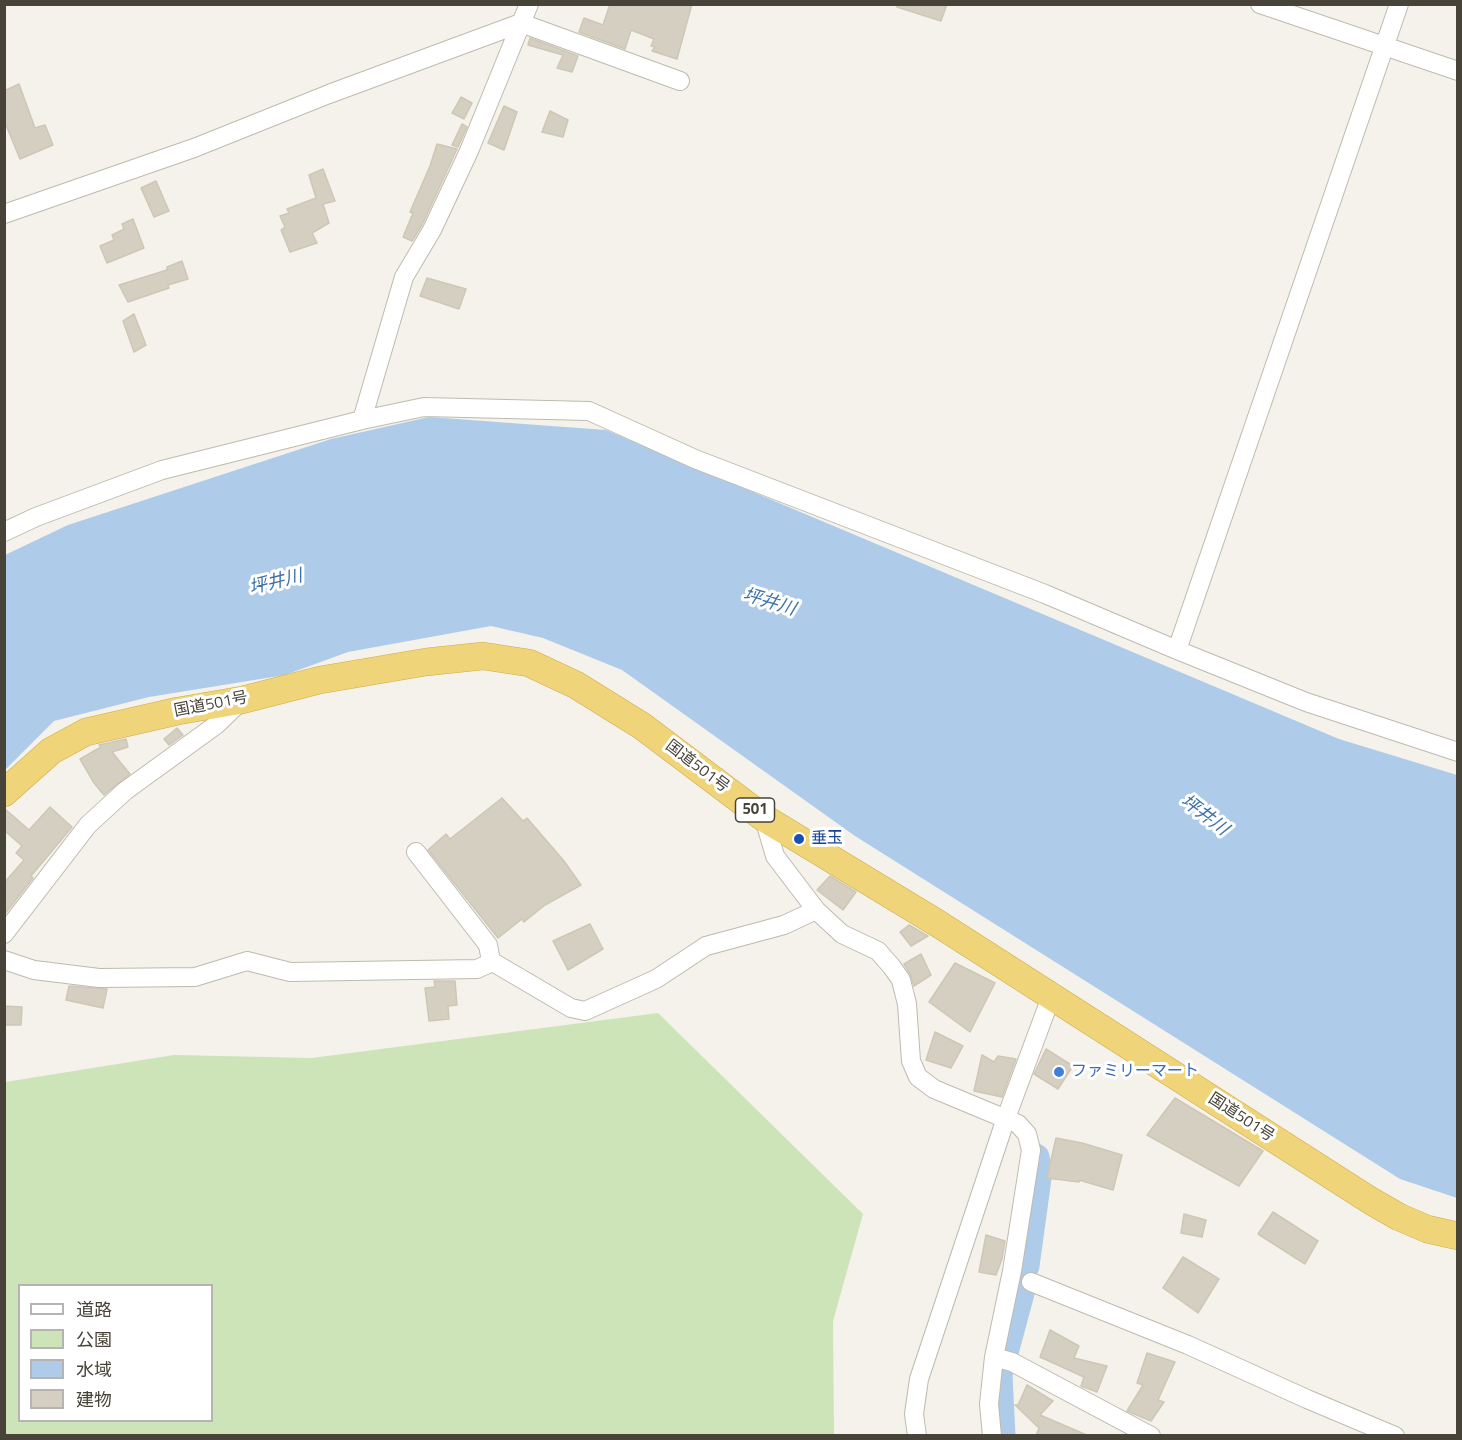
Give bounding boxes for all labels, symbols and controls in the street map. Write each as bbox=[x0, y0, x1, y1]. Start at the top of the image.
water label: 坪井川 bbox=[247, 566, 305, 600]
water label: 坪井川 bbox=[740, 585, 798, 621]
street label: 国道501号 bbox=[172, 688, 250, 722]
street label: 国道501号 bbox=[661, 737, 733, 797]
water label: 坪井川 bbox=[1176, 791, 1232, 841]
road number: 501 bbox=[736, 798, 774, 822]
place label: 垂玉 bbox=[811, 829, 843, 849]
marker: 垂玉 bbox=[792, 832, 806, 846]
place label: ファミリーマート bbox=[1071, 1062, 1199, 1082]
marker: ファミリーマート bbox=[1052, 1065, 1066, 1079]
street label: 国道501号 bbox=[1204, 1090, 1278, 1146]
legend bbox=[18, 1284, 213, 1422]
text: 道路 bbox=[76, 1296, 112, 1323]
text: 公園 bbox=[76, 1326, 112, 1353]
text: 水域 bbox=[76, 1356, 112, 1383]
text: 建物 bbox=[76, 1386, 112, 1413]

